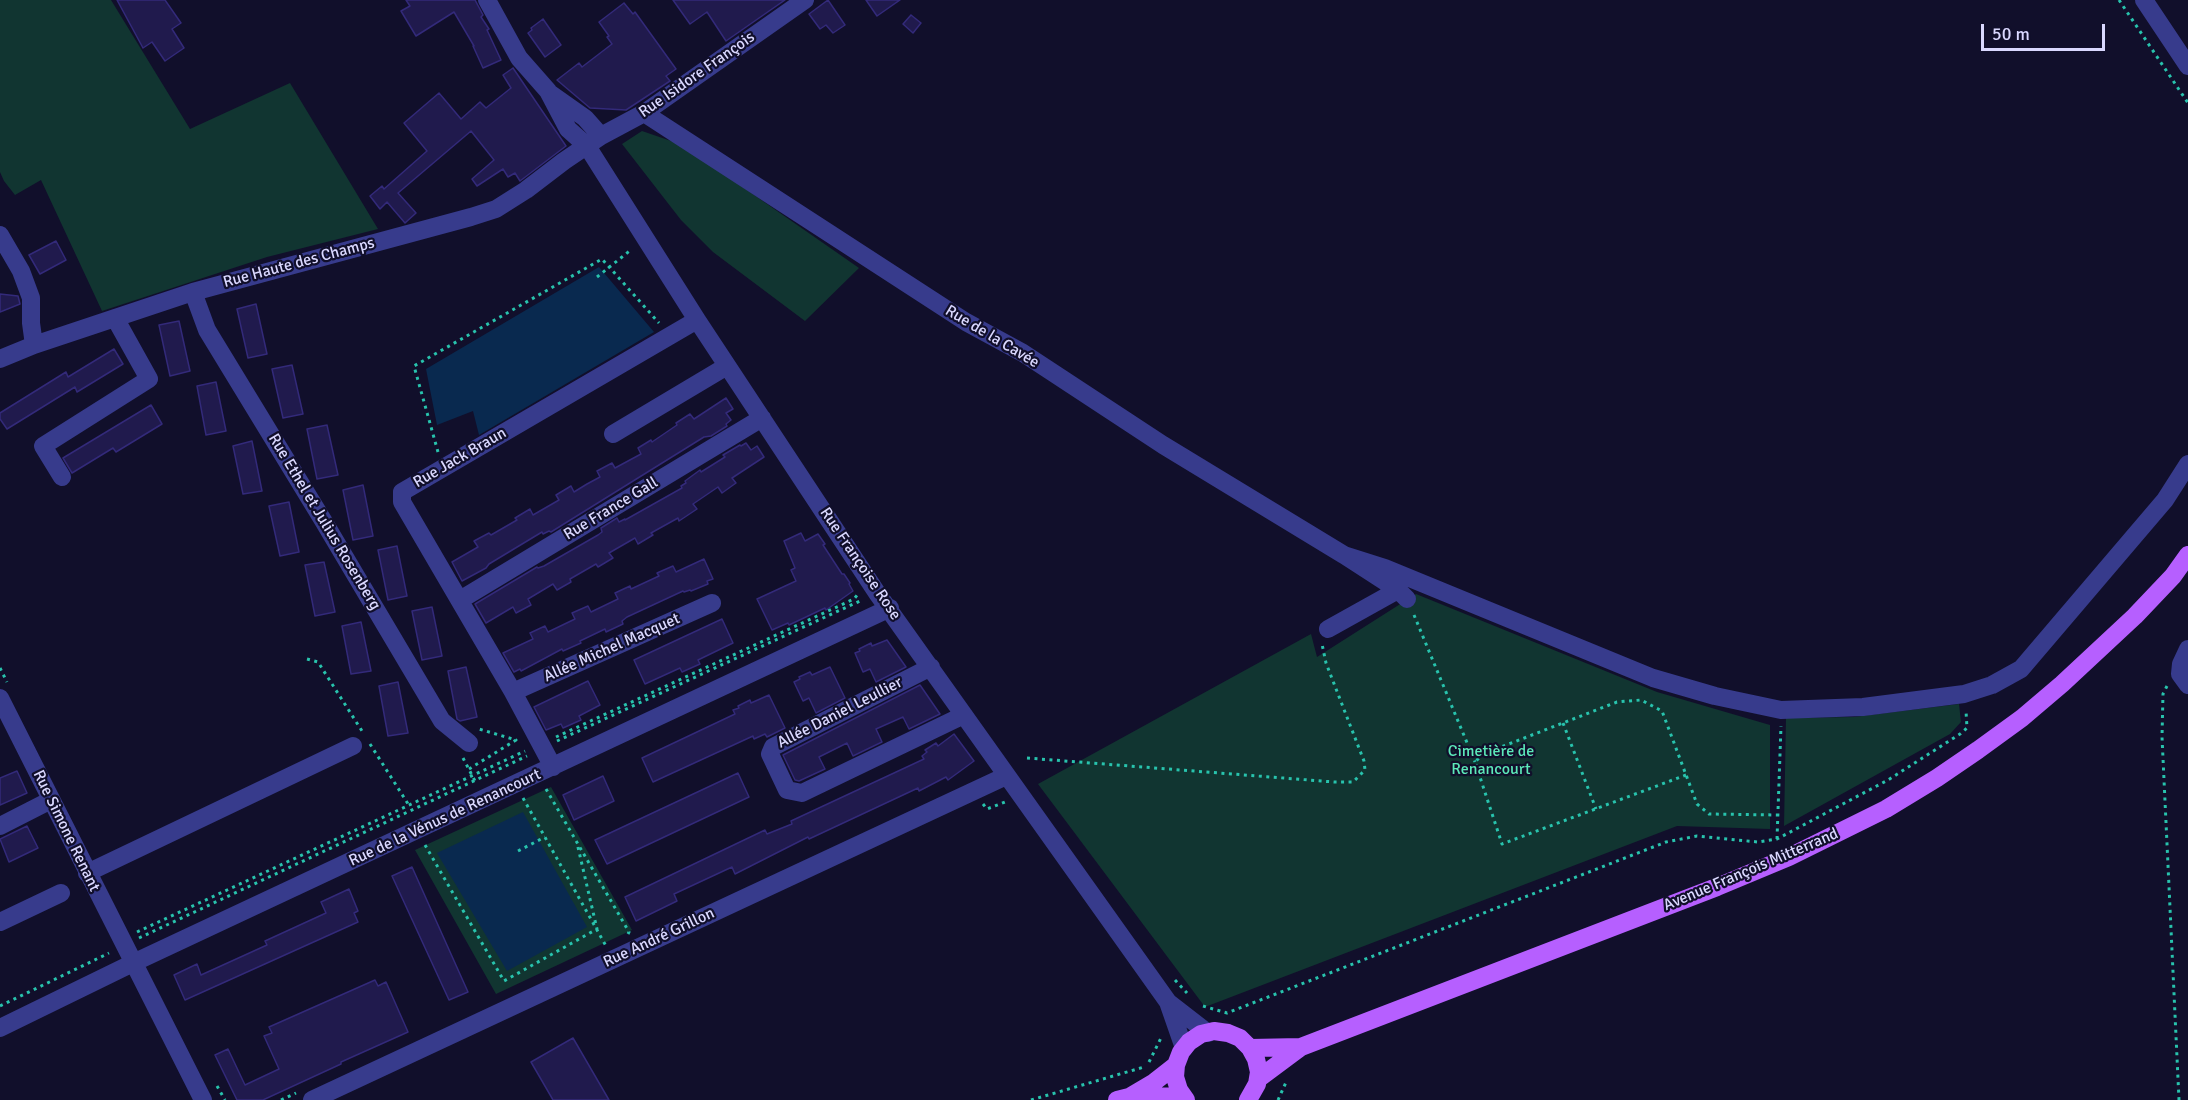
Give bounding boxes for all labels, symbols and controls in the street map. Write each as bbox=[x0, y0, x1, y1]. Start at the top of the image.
scale bar bbox=[1984, 12, 2108, 50]
text: 50 m bbox=[1992, 23, 2030, 45]
street label: Rue Isidore François bbox=[635, 28, 759, 122]
street label: Rue Haute des Champs bbox=[221, 234, 377, 292]
street label: Rue de la Cavée bbox=[941, 301, 1043, 373]
street label: Rue Jack Braun bbox=[410, 424, 510, 492]
street label: Rue Ethel et Julius Rosenberg bbox=[264, 430, 384, 614]
street label: Rue France Gall bbox=[560, 473, 662, 545]
street label: Rue Françoise Rose bbox=[815, 504, 905, 624]
street label: Allée Michel Macquet bbox=[541, 609, 683, 687]
street label: Allée Daniel Leullier bbox=[774, 673, 906, 753]
park label: Cimetière de Renancourt bbox=[1448, 742, 1534, 780]
street label: Rue de la Vénus de Renancourt bbox=[346, 765, 544, 871]
street label: Rue Simone Renant bbox=[28, 767, 104, 895]
street label: Avenue François Mitterrand bbox=[1661, 824, 1841, 916]
street label: Rue André Grillon bbox=[600, 904, 718, 972]

